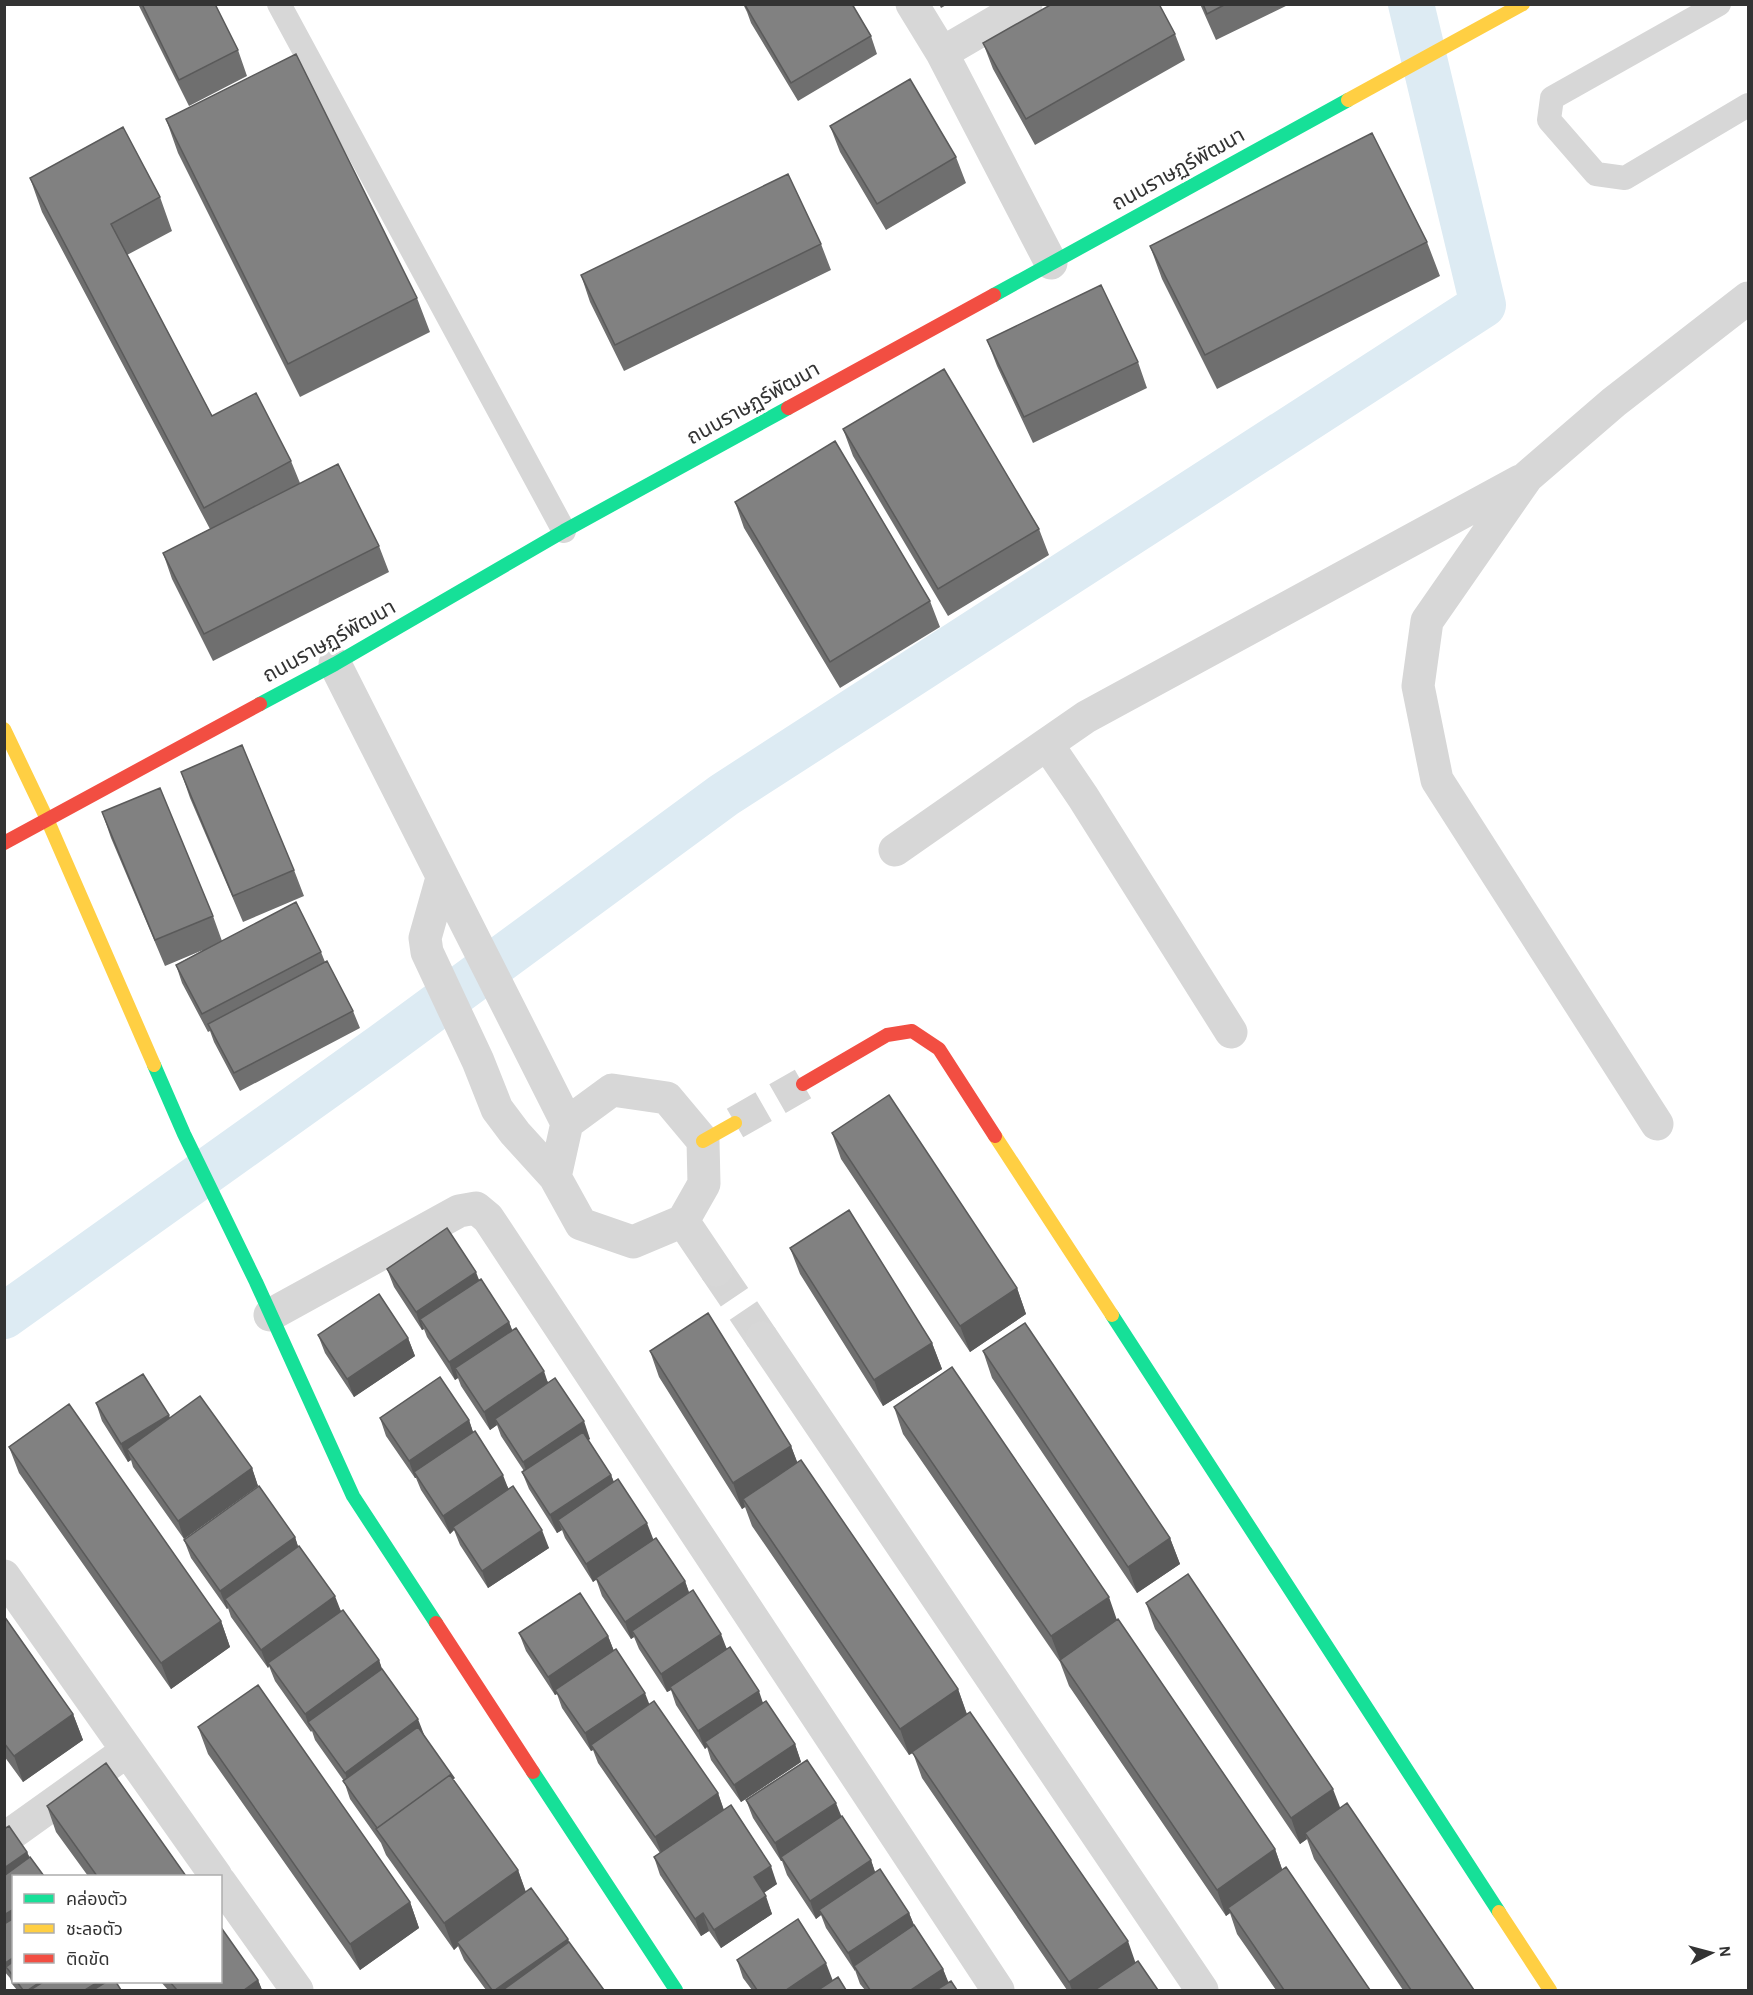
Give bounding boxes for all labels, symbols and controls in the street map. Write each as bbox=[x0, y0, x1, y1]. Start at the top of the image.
street label: ถนนราษฏร์พัฒนา bbox=[1108, 124, 1248, 215]
street label: ถนนราษฏร์พัฒนา bbox=[683, 358, 823, 449]
street label: ถนนราษฏร์พัฒนา bbox=[259, 596, 399, 687]
legend bbox=[12, 1875, 222, 1983]
text: คล่องตัว bbox=[66, 1890, 128, 1909]
text: ชะลอตัว bbox=[66, 1920, 123, 1939]
north arrow bbox=[1681, 1923, 1741, 1983]
text: N bbox=[1716, 1945, 1733, 1958]
text: ติดขัด bbox=[66, 1950, 109, 1969]

